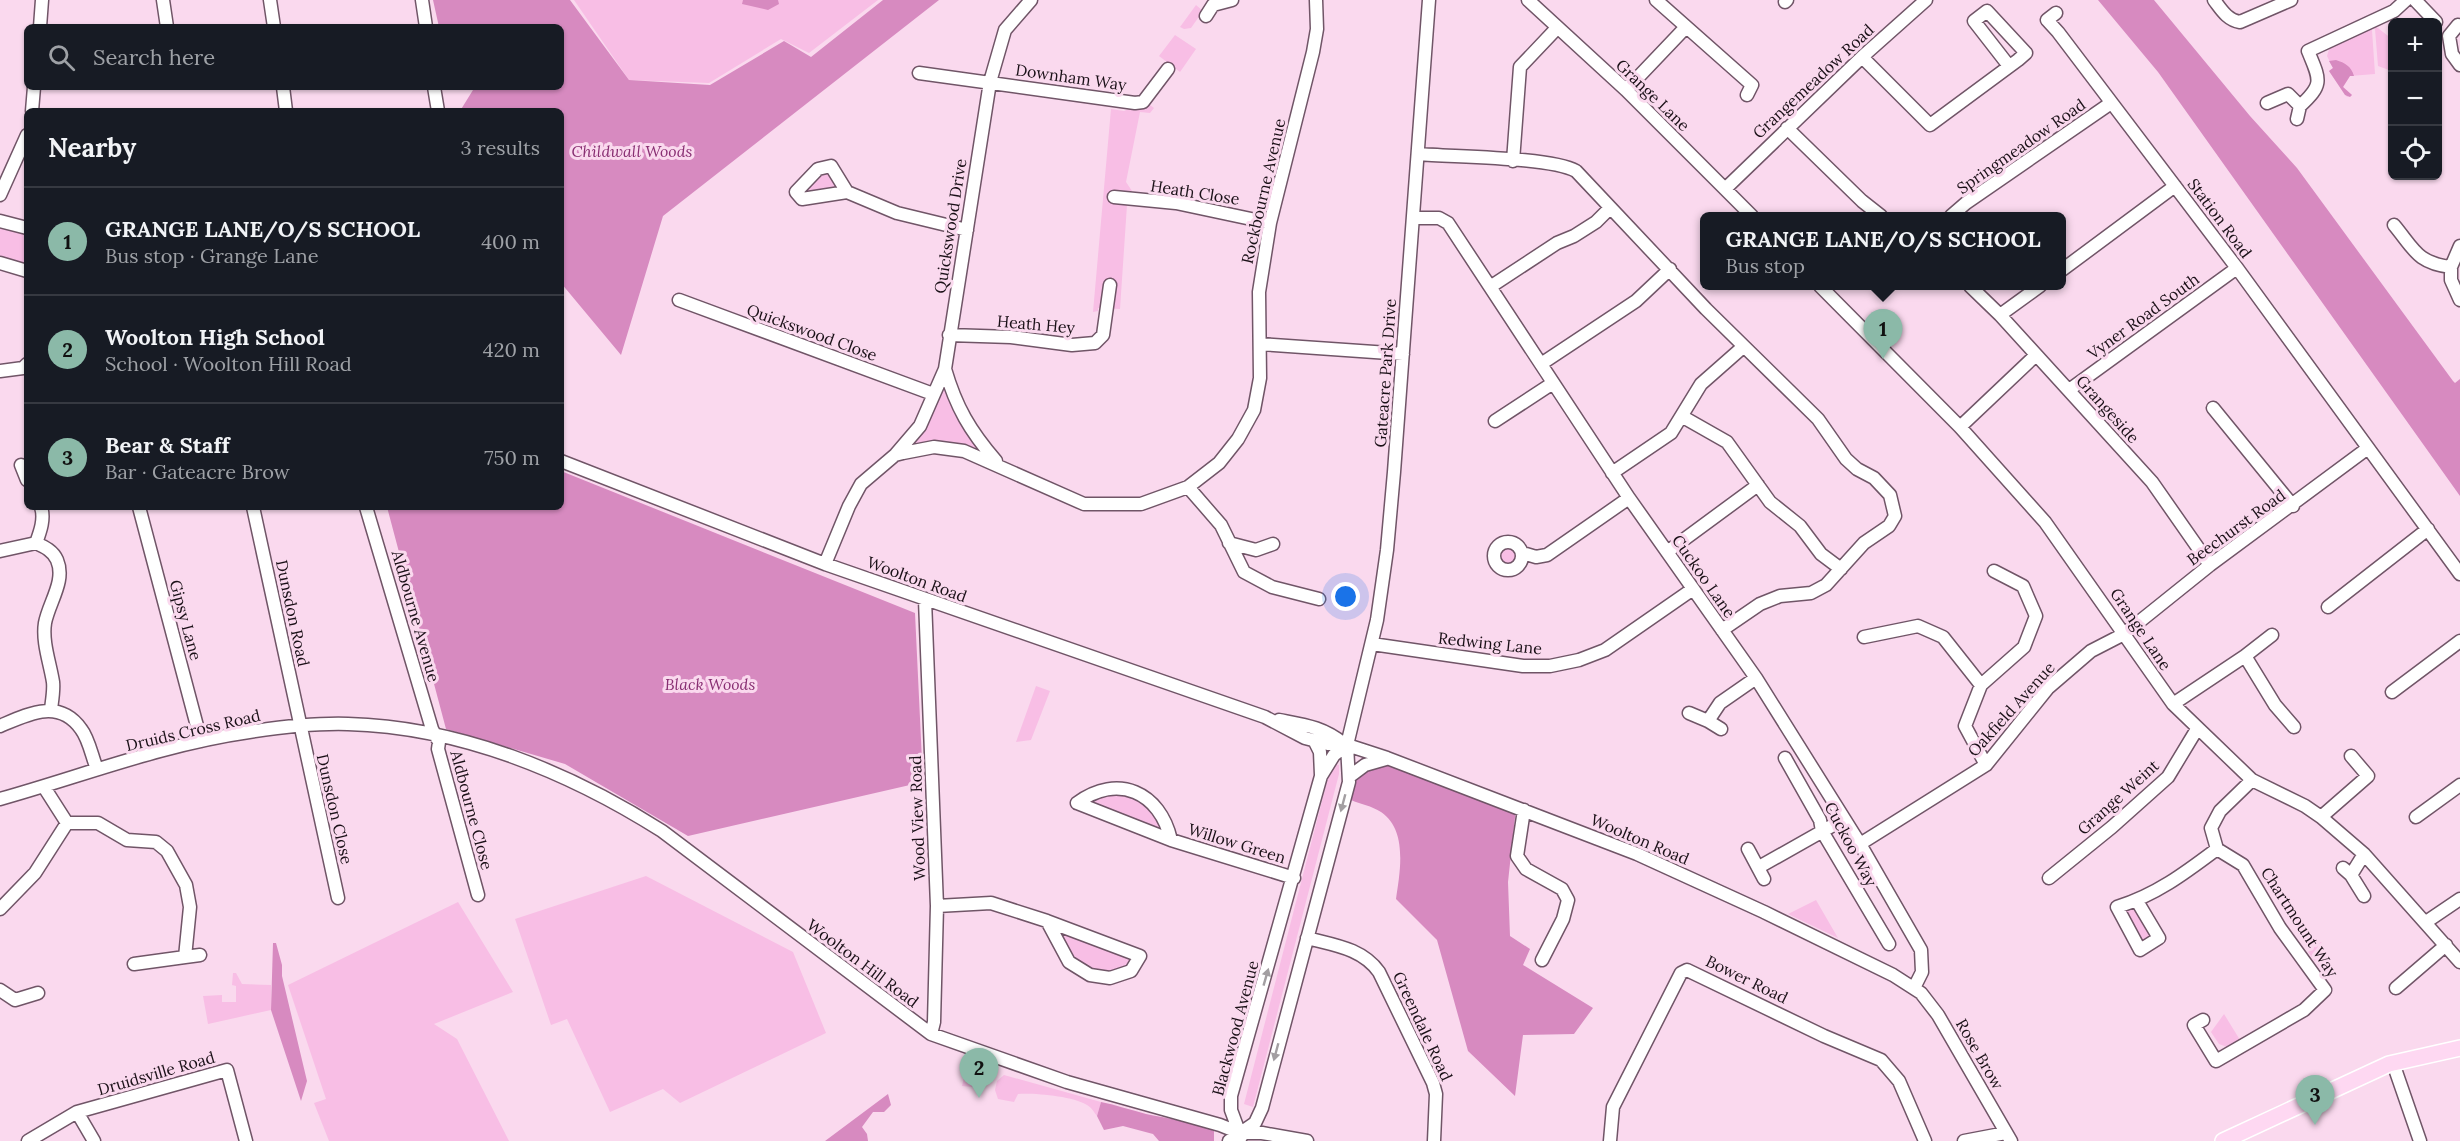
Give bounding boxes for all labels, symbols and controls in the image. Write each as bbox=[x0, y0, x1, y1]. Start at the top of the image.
map controls bbox=[2388, 18, 2442, 180]
button: + bbox=[2388, 18, 2442, 72]
street label: Grangemeadow Road bbox=[1748, 19, 1878, 142]
search box bbox=[24, 24, 564, 90]
icon: search bbox=[45, 41, 78, 74]
text: Search here bbox=[93, 43, 215, 71]
street label: Grange Lane bbox=[1612, 55, 1694, 135]
street label: Downham Way bbox=[1014, 59, 1128, 95]
button: − bbox=[2388, 72, 2442, 126]
street label: Springmeadow Road bbox=[1953, 94, 2090, 198]
street label: Rockbourne Avenue bbox=[1237, 116, 1290, 266]
button: locate bbox=[2388, 126, 2442, 180]
text: Nearby bbox=[48, 131, 136, 164]
text: 3 results bbox=[461, 135, 540, 160]
park label: Childwall Woods bbox=[572, 141, 693, 161]
street label: Quickswood Drive bbox=[929, 157, 971, 295]
street label: Station Road bbox=[2184, 174, 2257, 262]
street label: Heath Close bbox=[1149, 175, 1241, 209]
popup bbox=[1700, 212, 2066, 290]
text: GRANGE LANE/O/S SCHOOL bbox=[105, 215, 420, 243]
text: GRANGE LANE/O/S SCHOOL bbox=[1726, 225, 2041, 253]
text: 1 bbox=[63, 229, 72, 254]
text: 400 m bbox=[481, 229, 540, 254]
text: Bus stop · Grange Lane bbox=[105, 243, 318, 268]
text: Bus stop bbox=[1726, 253, 1805, 278]
street label: Vyner Road South bbox=[2082, 269, 2203, 364]
street label: Gateacre Park Drive bbox=[1370, 298, 1400, 448]
street label: Quickswood Close bbox=[744, 299, 880, 365]
pin: 1 bbox=[1864, 310, 1902, 359]
street label: Heath Hey bbox=[996, 311, 1076, 337]
text: Woolton High School bbox=[105, 323, 325, 351]
text: 2 bbox=[62, 337, 73, 362]
text: 420 m bbox=[483, 337, 540, 362]
text: School · Woolton Hill Road bbox=[105, 351, 352, 376]
street label: Grangeside bbox=[2072, 371, 2144, 447]
text: Bear & Staff bbox=[105, 431, 230, 459]
text: 3 bbox=[62, 445, 73, 470]
text: 750 m bbox=[484, 445, 540, 470]
text: Bar · Gateacre Brow bbox=[105, 459, 290, 484]
street label: Beechurst Road bbox=[2183, 484, 2289, 569]
street label: Cuckoo Lane bbox=[1668, 531, 1740, 622]
street label: Aldbourne Avenue bbox=[387, 547, 444, 684]
street label: Woolton Road bbox=[864, 552, 970, 606]
street label: Dunsdon Road bbox=[272, 558, 314, 669]
street label: Gipsy Lane bbox=[166, 578, 206, 663]
your location bbox=[1331, 582, 1360, 611]
street label: Grange Lane bbox=[2106, 584, 2176, 674]
street label: Redwing Lane bbox=[1437, 628, 1543, 658]
street label: Oakfield Avenue bbox=[1963, 657, 2059, 761]
park label: Black Woods bbox=[665, 674, 755, 694]
street label: Druids Cross Road bbox=[124, 705, 263, 755]
street label: Aldbourne Close bbox=[446, 747, 498, 872]
street label: Dunsdon Close bbox=[313, 752, 357, 866]
street label: Wood View Road bbox=[905, 755, 929, 881]
street label: Grange Weint bbox=[2073, 755, 2163, 839]
one-way arrow bbox=[1338, 794, 1347, 812]
street label: Cuckoo Way bbox=[1820, 798, 1882, 890]
street label: Woolton Road bbox=[1588, 809, 1693, 869]
street label: Willow Green bbox=[1186, 819, 1289, 867]
street label: Chartmount Way bbox=[2257, 863, 2343, 981]
street label: Woolton Hill Road bbox=[803, 914, 923, 1012]
street label: Bower Road bbox=[1703, 951, 1792, 1008]
street label: Blackwood Avenue bbox=[1207, 958, 1263, 1098]
one-way arrow bbox=[1262, 967, 1271, 985]
street label: Greendale Road bbox=[1389, 968, 1457, 1084]
street label: Rose Brow bbox=[1952, 1015, 2008, 1093]
one-way arrow bbox=[1271, 1043, 1281, 1061]
street label: Druidsville Road bbox=[95, 1047, 217, 1099]
pin: 2 bbox=[960, 1048, 998, 1098]
pin: 3 bbox=[2296, 1076, 2334, 1125]

